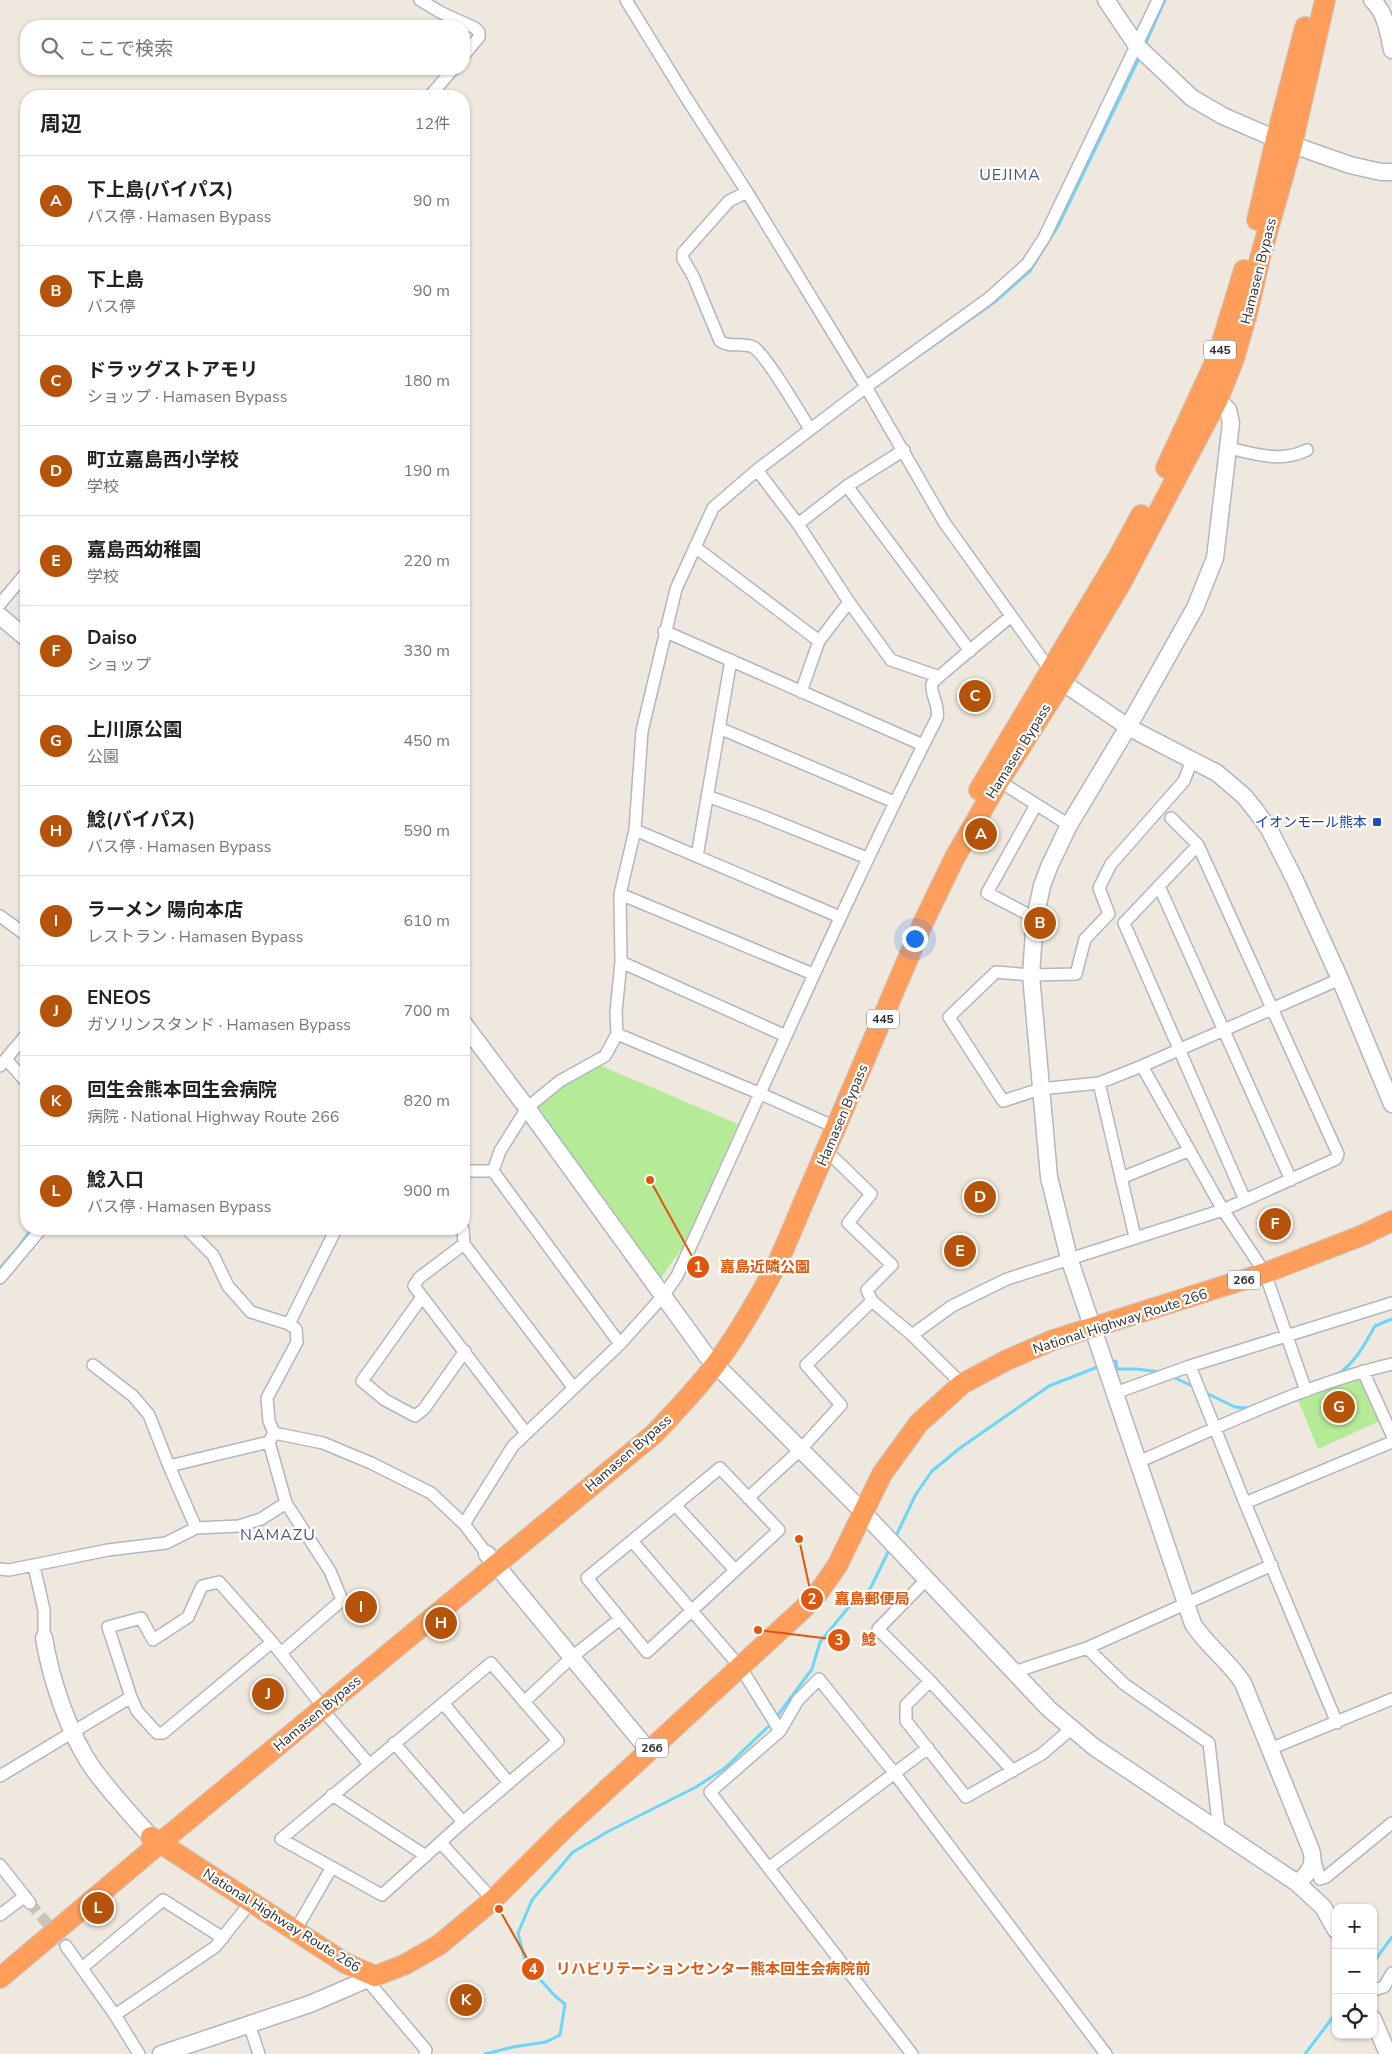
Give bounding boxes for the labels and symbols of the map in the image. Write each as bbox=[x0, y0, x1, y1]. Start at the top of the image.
district label: UEJIMA bbox=[979, 164, 1041, 186]
street label: Hamasen Bypass bbox=[1236, 216, 1281, 326]
road number: 445 bbox=[1204, 340, 1236, 360]
pin: C bbox=[959, 677, 991, 715]
street label: Hamasen Bypass bbox=[982, 700, 1055, 802]
place label: イオンモール熊本 bbox=[1255, 813, 1367, 832]
pin: A bbox=[965, 815, 997, 853]
marker: イオンモール熊本 bbox=[1371, 816, 1383, 828]
pin: B bbox=[1024, 904, 1056, 942]
your location bbox=[902, 926, 928, 952]
road number: 445 bbox=[867, 1010, 899, 1028]
street label: Hamasen Bypass bbox=[812, 1061, 873, 1169]
pin: D bbox=[964, 1178, 996, 1216]
pin: F bbox=[1259, 1205, 1291, 1243]
pin: E bbox=[944, 1232, 976, 1270]
callout: 嘉島近隣公園 bbox=[685, 1252, 820, 1282]
text: 1 bbox=[693, 1257, 703, 1277]
text: 嘉島近隣公園 bbox=[720, 1257, 810, 1277]
road number: 266 bbox=[1228, 1270, 1260, 1290]
street label: National Highway Route 266 bbox=[1030, 1284, 1210, 1359]
pin: G bbox=[1323, 1388, 1355, 1426]
street label: Hamasen Bypass bbox=[581, 1410, 676, 1496]
district label: NAMAZU bbox=[240, 1524, 316, 1546]
callout: 嘉島郵便局 bbox=[800, 1584, 920, 1614]
pin: I bbox=[345, 1588, 377, 1626]
text: 2 bbox=[807, 1589, 817, 1609]
text: 嘉島郵便局 bbox=[834, 1589, 910, 1609]
pin: H bbox=[425, 1604, 457, 1642]
callout: 鯰 bbox=[826, 1625, 886, 1655]
text: 3 bbox=[834, 1630, 844, 1650]
text: 鯰 bbox=[861, 1630, 877, 1650]
street label: Hamasen Bypass bbox=[269, 1671, 365, 1756]
pin: J bbox=[252, 1675, 284, 1713]
road number: 266 bbox=[636, 1739, 668, 1758]
street label: National Highway Route 266 bbox=[199, 1864, 364, 1977]
pin: L bbox=[82, 1889, 114, 1927]
callout: リハビリテーションセンター熊本回生会病院前 bbox=[521, 1954, 881, 1984]
text: 4 bbox=[528, 1959, 538, 1979]
text: リハビリテーションセンター熊本回生会病院前 bbox=[556, 1959, 870, 1979]
pin: K bbox=[450, 1981, 482, 2019]

